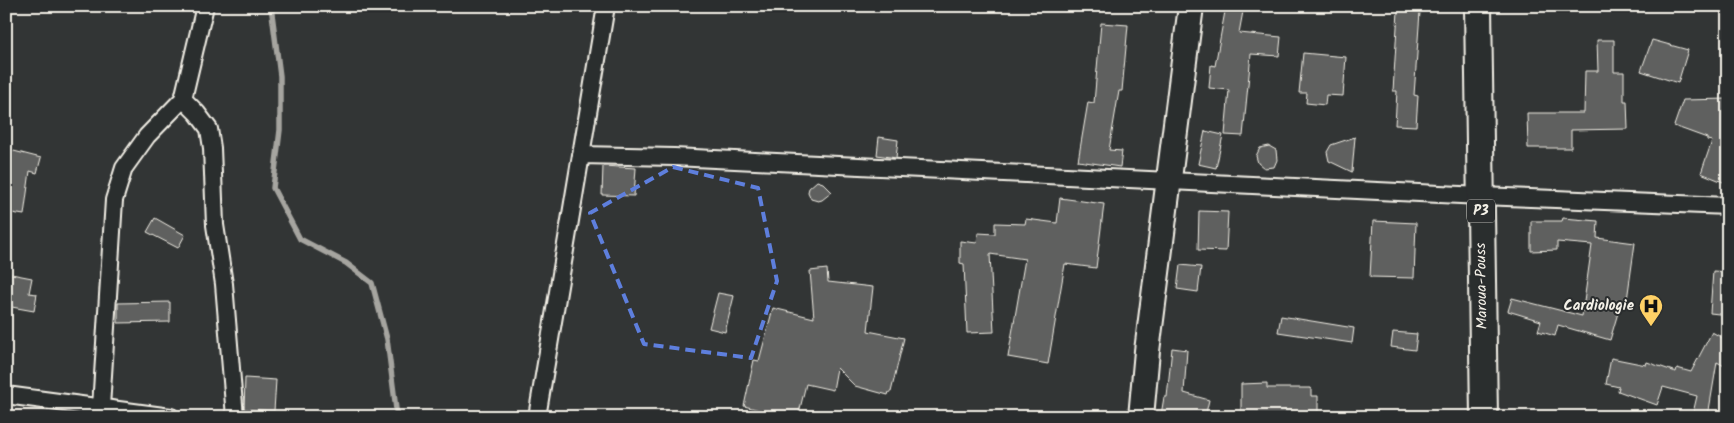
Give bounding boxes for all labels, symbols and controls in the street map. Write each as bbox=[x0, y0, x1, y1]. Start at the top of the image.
road number: P3 bbox=[1467, 200, 1495, 222]
street label: Maroua-Pouss bbox=[1469, 242, 1495, 330]
hospital icon: Cardiologie bbox=[1638, 293, 1664, 327]
place label: Cardiologie bbox=[1564, 294, 1635, 318]

